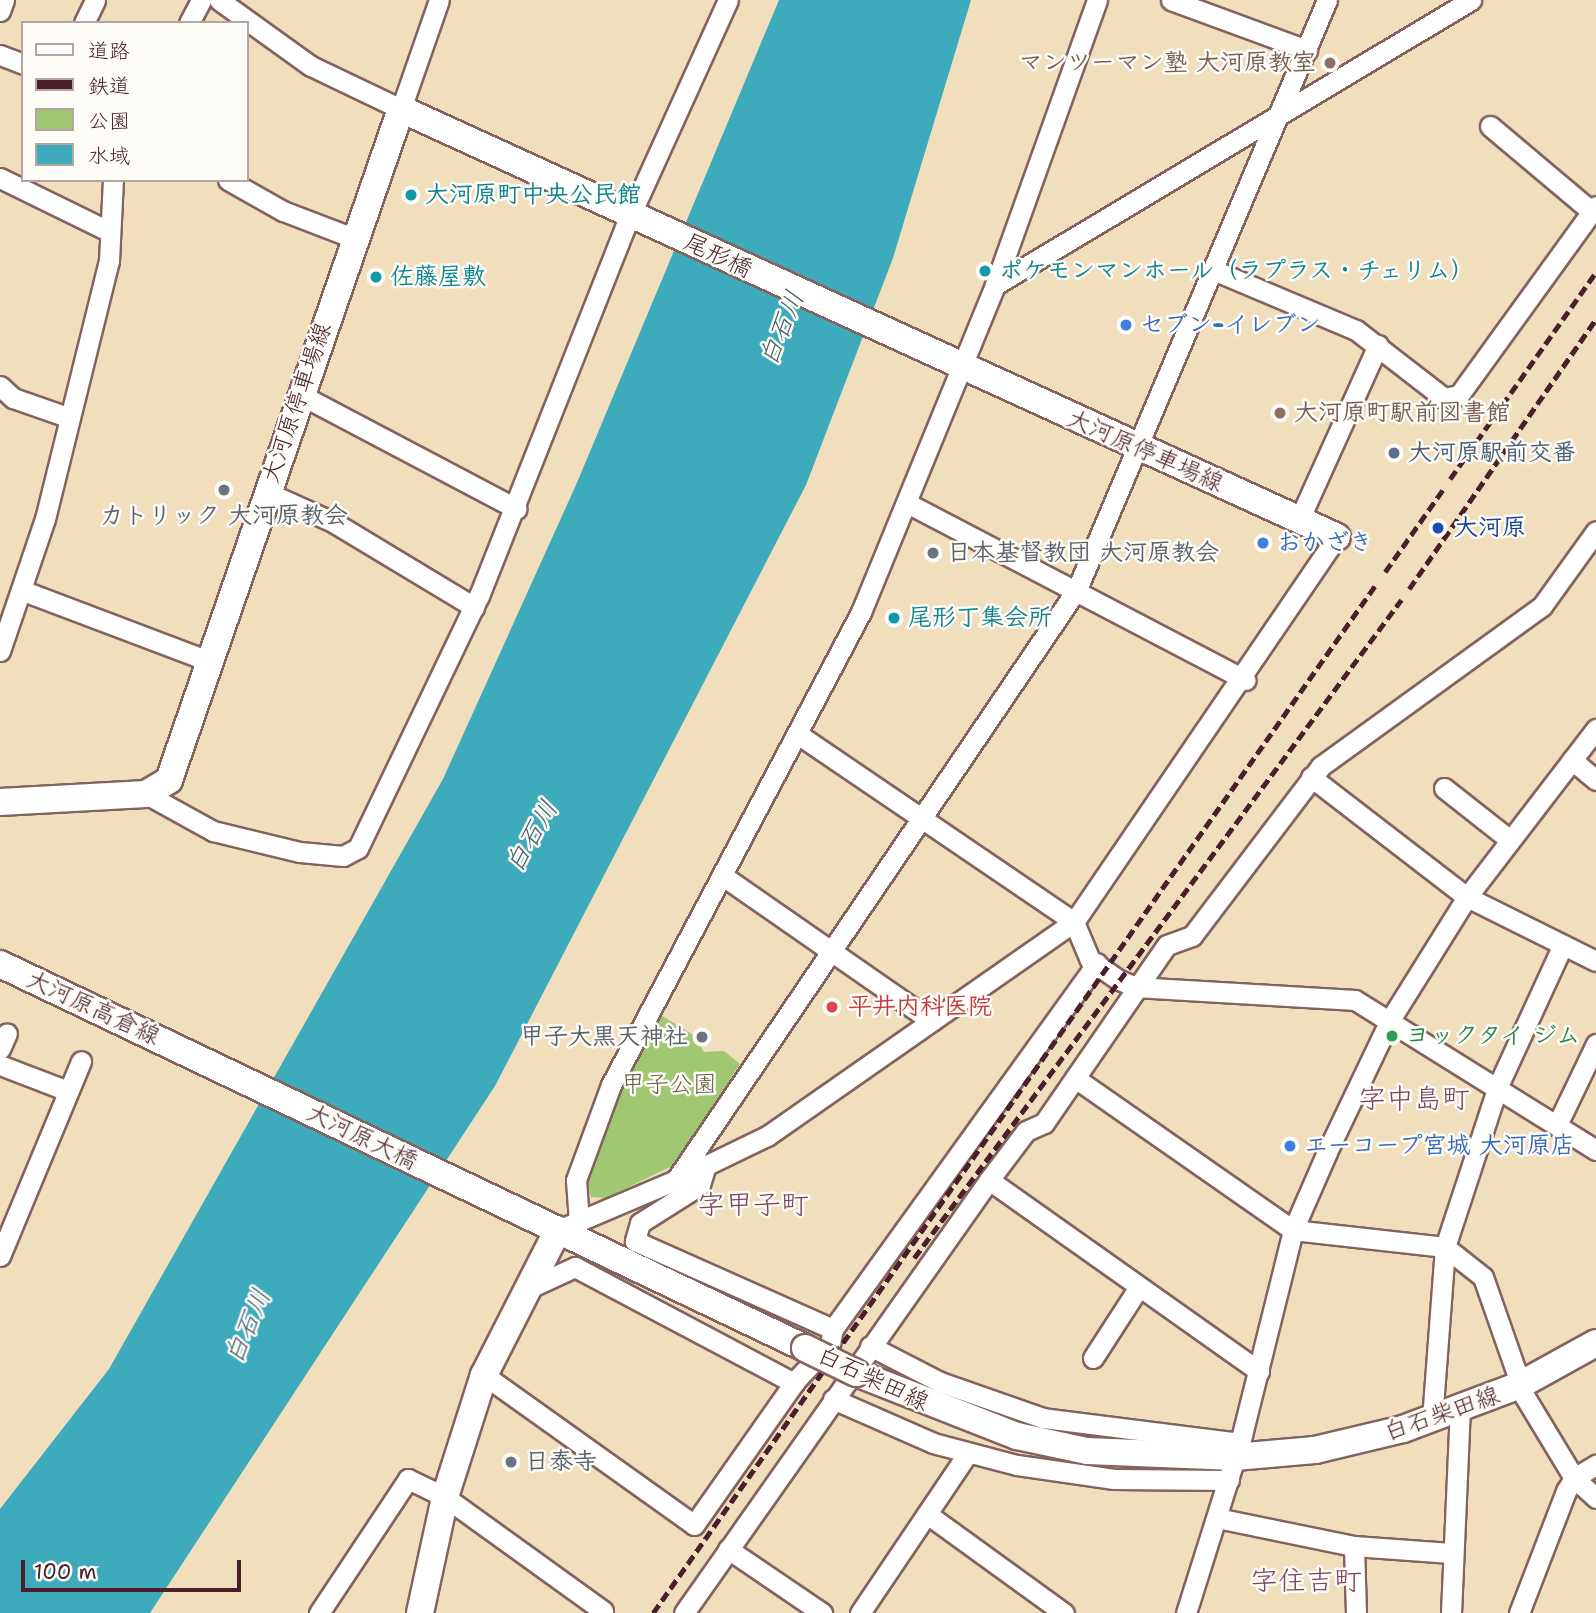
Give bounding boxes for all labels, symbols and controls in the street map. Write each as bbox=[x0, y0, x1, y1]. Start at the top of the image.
legend bbox=[21, 21, 248, 182]
text: 道路 bbox=[88, 37, 130, 65]
place label: マンツーマン塾 大河原教室 bbox=[1020, 49, 1316, 77]
marker: マンツーマン塾 大河原教室 bbox=[1322, 55, 1338, 71]
text: 鉄道 bbox=[88, 72, 130, 100]
text: 公園 bbox=[88, 107, 130, 135]
text: 水域 bbox=[88, 142, 130, 170]
place label: 大河原町中央公民館 bbox=[425, 181, 641, 209]
marker: 大河原町中央公民館 bbox=[403, 187, 419, 203]
street label: 尾形橋 bbox=[679, 228, 757, 284]
place label: ポケモンマンホール（ラプラス・チェリム） bbox=[999, 257, 1479, 285]
place label: 佐藤屋敷 bbox=[390, 263, 486, 291]
marker: ポケモンマンホール（ラプラス・チェリム） bbox=[977, 263, 993, 279]
marker: 佐藤屋敷 bbox=[368, 269, 384, 285]
water label: 白石川 bbox=[752, 286, 810, 370]
place label: セブン-イレブン bbox=[1140, 311, 1320, 339]
marker: セブン-イレブン bbox=[1118, 317, 1134, 333]
street label: 大河原停車場線 bbox=[256, 319, 338, 487]
place label: 大河原町駅前図書館 bbox=[1294, 399, 1510, 427]
street label: 大河原停車場線 bbox=[1062, 404, 1228, 498]
marker: 大河原町駅前図書館 bbox=[1272, 405, 1288, 421]
place label: 大河原駅前交番 bbox=[1408, 439, 1576, 467]
marker: 大河原駅前交番 bbox=[1386, 445, 1402, 461]
marker: カトリック 大河原教会 bbox=[216, 482, 232, 498]
place label: カトリック 大河原教会 bbox=[100, 502, 348, 530]
place label: 大河原 bbox=[1454, 514, 1526, 542]
marker: 大河原 bbox=[1428, 518, 1448, 538]
place label: おかざき bbox=[1277, 529, 1373, 557]
marker: おかざき bbox=[1255, 535, 1271, 551]
place label: 日本基督教団 大河原教会 bbox=[947, 539, 1219, 567]
marker: 日本基督教団 大河原教会 bbox=[925, 545, 941, 561]
place label: 尾形丁集会所 bbox=[908, 604, 1052, 632]
marker: 尾形丁集会所 bbox=[886, 610, 902, 626]
water label: 白石川 bbox=[498, 794, 564, 878]
street label: 大河原高倉線 bbox=[22, 965, 164, 1051]
place label: 平井内科医院 bbox=[848, 993, 992, 1021]
marker: 平井内科医院 bbox=[822, 997, 842, 1017]
place label: ヨックタイ ジム bbox=[1406, 1022, 1582, 1050]
place label: 甲子大黒天神社 bbox=[520, 1023, 688, 1051]
marker: ヨックタイ ジム bbox=[1384, 1028, 1400, 1044]
marker: 甲子大黒天神社 bbox=[694, 1029, 710, 1045]
park label: 甲子公園 bbox=[621, 1071, 717, 1099]
district label: 字中島町 bbox=[1358, 1081, 1470, 1115]
street label: 大河原大橋 bbox=[302, 1098, 422, 1176]
place label: エーコープ宮城 大河原店 bbox=[1304, 1132, 1576, 1160]
marker: エーコープ宮城 大河原店 bbox=[1282, 1138, 1298, 1154]
district label: 字甲子町 bbox=[697, 1187, 809, 1221]
water label: 白石川 bbox=[217, 1284, 277, 1368]
street label: 白石柴田線 bbox=[813, 1341, 933, 1417]
street label: 白石柴田線 bbox=[1381, 1381, 1503, 1447]
place label: 日泰寺 bbox=[525, 1448, 597, 1476]
marker: 日泰寺 bbox=[503, 1454, 519, 1470]
scale bar bbox=[24, 1546, 245, 1590]
text: 100 m bbox=[34, 1558, 97, 1586]
district label: 字住吉町 bbox=[1250, 1563, 1362, 1597]

